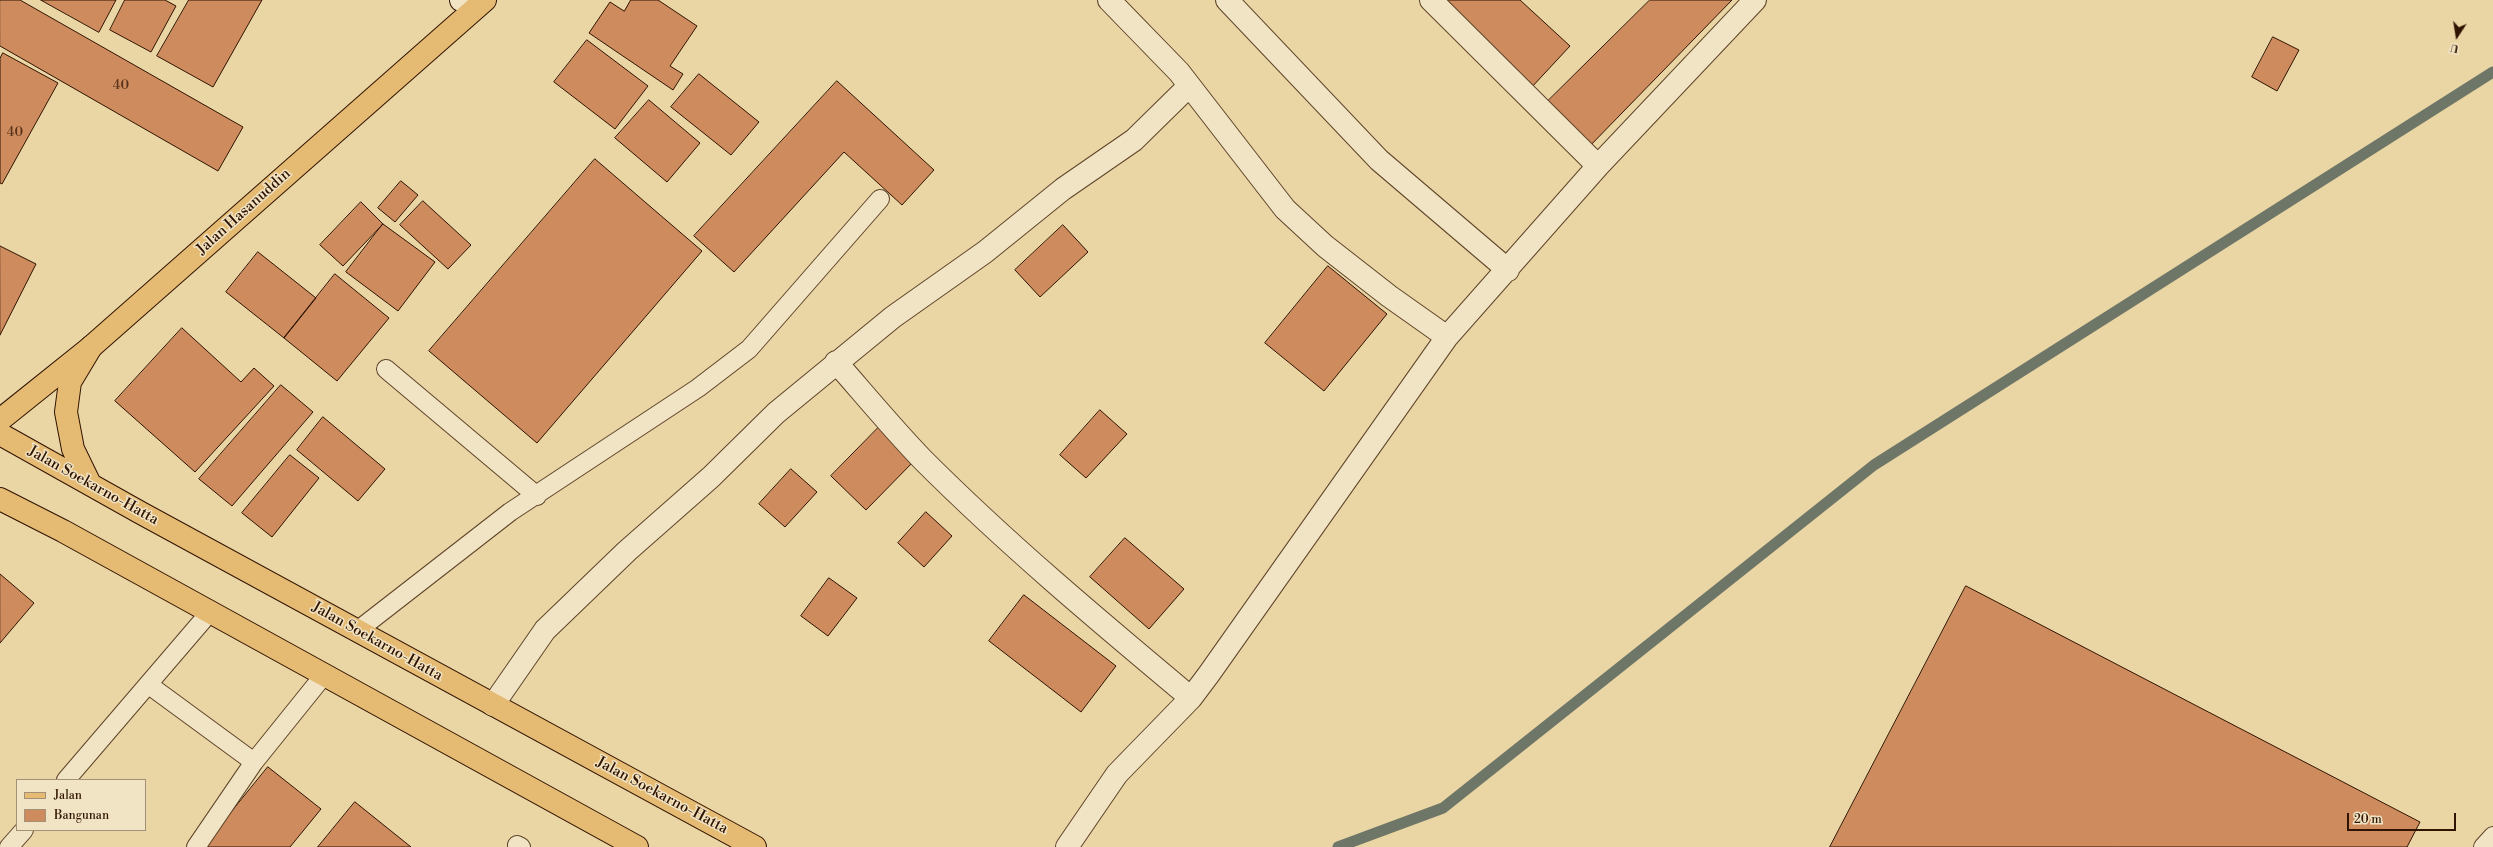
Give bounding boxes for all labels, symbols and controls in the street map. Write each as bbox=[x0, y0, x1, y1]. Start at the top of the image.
north arrow bbox=[2437, 16, 2477, 56]
text: U bbox=[2449, 40, 2460, 55]
house number: 40 bbox=[113, 78, 129, 94]
house number: 40 bbox=[7, 125, 23, 141]
street label: Jalan Hasanuddin bbox=[193, 165, 295, 259]
street label: Jalan Soekarno-Hatta bbox=[25, 443, 161, 529]
street label: Jalan Soekarno-Hatta bbox=[309, 599, 445, 685]
street label: Jalan Soekarno-Hatta bbox=[593, 754, 731, 838]
legend bbox=[16, 779, 146, 831]
text: Jalan bbox=[54, 788, 82, 803]
scale bar bbox=[2349, 805, 2458, 831]
text: Bangunan bbox=[54, 808, 109, 823]
text: 20 m bbox=[2354, 812, 2382, 827]

